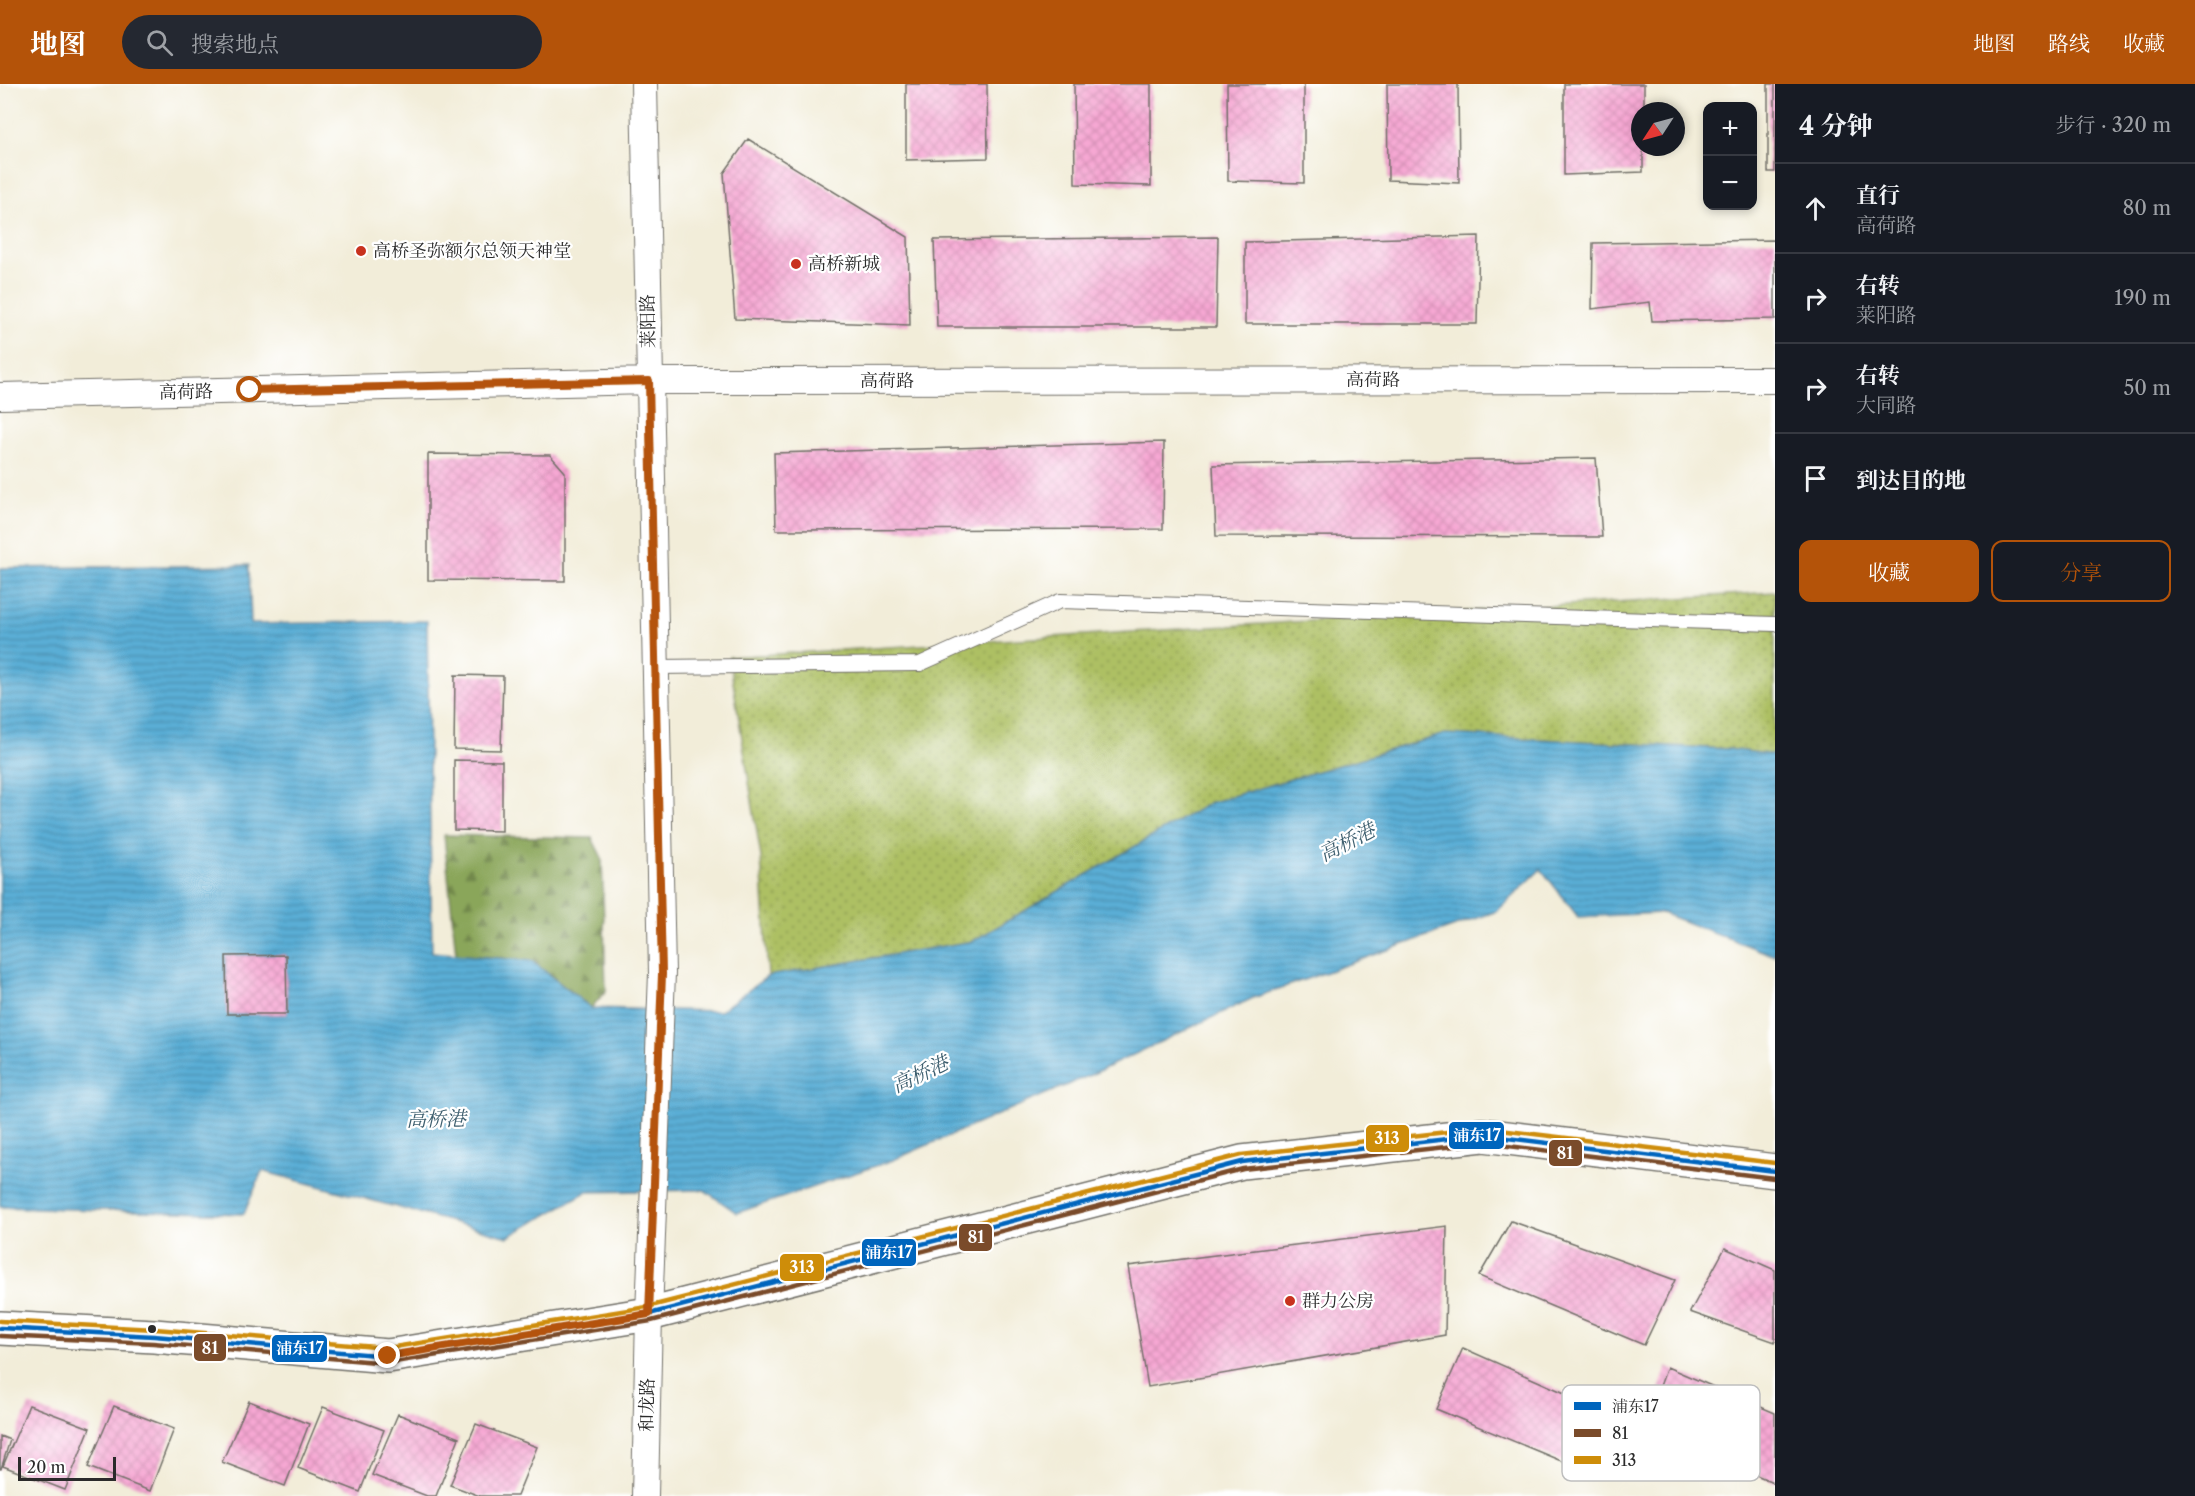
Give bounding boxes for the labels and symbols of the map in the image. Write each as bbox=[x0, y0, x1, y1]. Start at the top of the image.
north arrow bbox=[1631, 102, 1685, 156]
place label: 高桥圣弥额尔总领天神堂 bbox=[373, 240, 571, 262]
marker: 高桥圣弥额尔总领天神堂 bbox=[354, 244, 368, 258]
place label: 高桥新城 bbox=[808, 253, 880, 275]
marker: 高桥新城 bbox=[789, 257, 803, 271]
street label: 莱阳路 bbox=[637, 294, 659, 348]
street label: 高荷路 bbox=[1346, 369, 1400, 391]
street label: 高荷路 bbox=[860, 370, 914, 392]
route start bbox=[236, 376, 262, 402]
street label: 高荷路 bbox=[159, 381, 213, 403]
water label: 高桥港 bbox=[1315, 816, 1382, 866]
water label: 高桥港 bbox=[888, 1049, 955, 1098]
water label: 高桥港 bbox=[406, 1106, 469, 1132]
line badge: 浦东17 bbox=[1448, 1121, 1505, 1150]
line badge: 313 bbox=[1365, 1124, 1410, 1153]
text: 浦东17 bbox=[1453, 1125, 1501, 1145]
text: 313 bbox=[1374, 1128, 1400, 1148]
line badge: 81 bbox=[1548, 1139, 1583, 1167]
text: 81 bbox=[1556, 1143, 1574, 1163]
line badge: 81 bbox=[958, 1223, 993, 1252]
text: 81 bbox=[967, 1227, 985, 1247]
line badge: 浦东17 bbox=[861, 1238, 917, 1267]
text: 浦东17 bbox=[865, 1242, 913, 1262]
line badge: 313 bbox=[779, 1253, 825, 1282]
text: 313 bbox=[789, 1257, 815, 1277]
place label: 群力公房 bbox=[1302, 1290, 1374, 1312]
marker: 群力公房 bbox=[1283, 1294, 1297, 1308]
unlabelled marker bbox=[146, 1323, 158, 1335]
line badge: 81 bbox=[193, 1333, 227, 1362]
line badge: 浦东17 bbox=[271, 1334, 328, 1363]
text: 81 bbox=[201, 1338, 219, 1358]
text: 浦东17 bbox=[276, 1338, 324, 1358]
route end bbox=[374, 1342, 400, 1368]
street label: 和龙路 bbox=[636, 1378, 658, 1432]
legend bbox=[1562, 1385, 1760, 1481]
text: 浦东17 bbox=[1612, 1396, 1659, 1416]
text: 81 bbox=[1612, 1423, 1628, 1443]
text: 313 bbox=[1612, 1450, 1636, 1470]
scale bar bbox=[18, 1454, 116, 1482]

